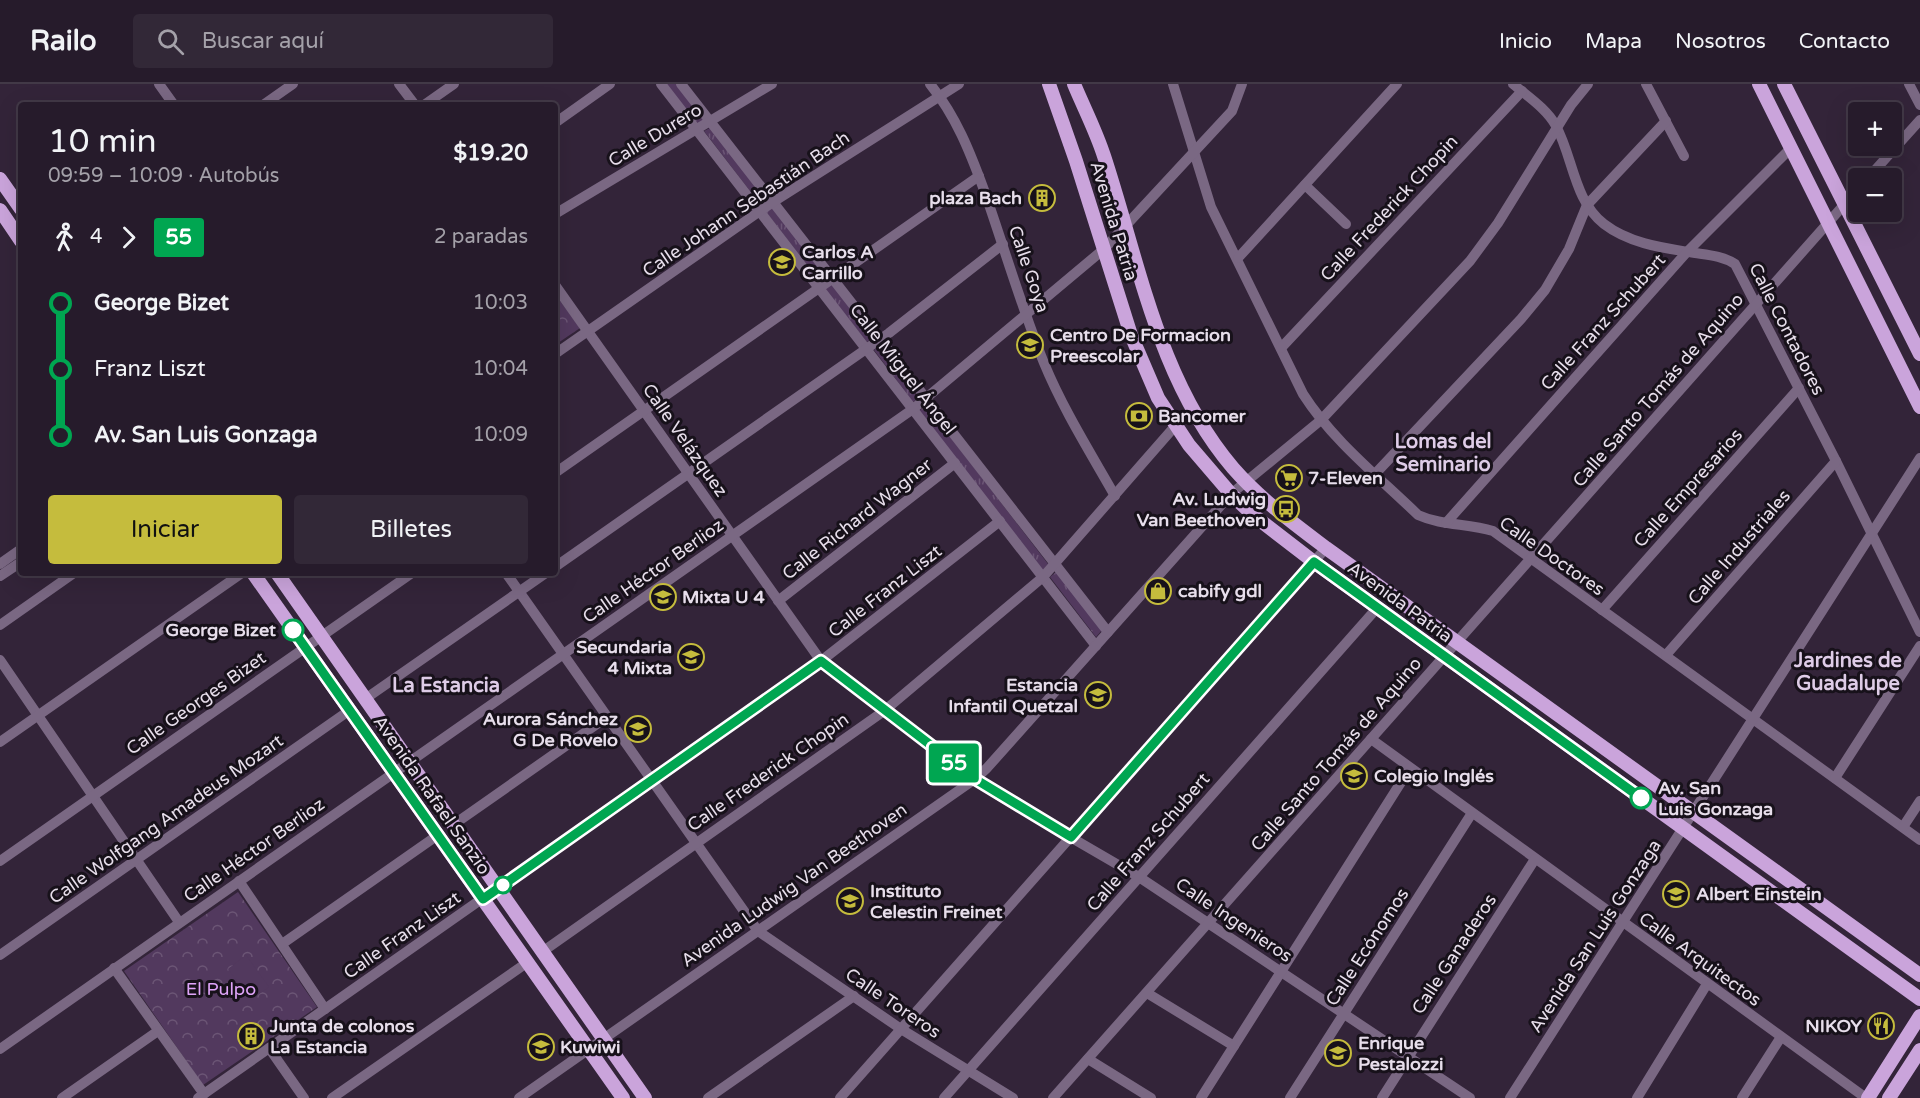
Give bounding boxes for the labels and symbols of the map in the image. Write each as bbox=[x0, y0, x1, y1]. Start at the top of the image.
street label: Calle Durero bbox=[604, 98, 706, 172]
street label: Calle Johann Sebastián Bach bbox=[638, 126, 854, 282]
street label: Calle Frederick Chopin bbox=[1315, 130, 1463, 286]
street label: Avenida Patria bbox=[1085, 159, 1143, 283]
building icon: plaza Bach bbox=[1027, 183, 1057, 213]
place label: plaza Bach bbox=[929, 187, 1022, 209]
street label: Calle Goya bbox=[1004, 223, 1054, 315]
place label: Carlos A Carrillo bbox=[802, 241, 874, 284]
school or university icon: Carlos A Carrillo bbox=[767, 247, 797, 277]
street label: Calle Franz Schubert bbox=[1536, 249, 1670, 395]
street label: Calle Contadores bbox=[1744, 259, 1830, 399]
street label: Calle Santo Tomás de Aquino bbox=[1568, 289, 1748, 491]
street label: Calle Miguel Ángel bbox=[845, 299, 961, 439]
place label: Centro De Formacion Preescolar bbox=[1050, 324, 1231, 367]
school or university icon: Centro De Formacion Preescolar bbox=[1015, 330, 1045, 360]
street label: Calle Velázquez bbox=[638, 379, 732, 501]
bank icon: Bancomer bbox=[1124, 401, 1154, 431]
place label: Bancomer bbox=[1158, 405, 1247, 427]
street label: Calle Empresarios bbox=[1629, 424, 1747, 552]
district label: Lomas del Seminario bbox=[1395, 430, 1492, 477]
street label: Calle Richard Wagner bbox=[778, 454, 936, 584]
supermarket icon: 7-Eleven bbox=[1274, 463, 1304, 493]
place label: 7-Eleven bbox=[1308, 467, 1383, 489]
street label: Calle Industriales bbox=[1683, 485, 1795, 609]
place label: Av. Ludwig Van Beethoven bbox=[1137, 488, 1266, 531]
bus stop icon: Av. Ludwig Van Beethoven bbox=[1271, 494, 1301, 524]
street label: Calle Doctores bbox=[1495, 512, 1609, 600]
street label: Calle Héctor Berlioz bbox=[578, 514, 728, 628]
street label: Calle Franz Liszt bbox=[824, 540, 946, 642]
street label: Avenida Patria bbox=[1343, 557, 1457, 647]
shop icon: cabify gdl bbox=[1143, 576, 1173, 606]
place label: cabify gdl bbox=[1178, 580, 1262, 602]
school or university icon: Mixta U 4 bbox=[648, 582, 678, 612]
place label: Mixta U 4 bbox=[682, 586, 765, 608]
place label: George Bizet bbox=[166, 619, 276, 641]
marker: George Bizet bbox=[282, 619, 304, 641]
place label: Secundaria 4 Mixta bbox=[576, 636, 672, 679]
school or university icon: Secundaria 4 Mixta bbox=[676, 642, 706, 672]
street label: Calle Georges Bizet bbox=[122, 646, 270, 759]
district label: Jardines de Guadalupe bbox=[1793, 649, 1902, 696]
street label: Calle Santo Tomás de Aquino bbox=[1246, 653, 1426, 855]
district label: La Estancia bbox=[392, 674, 500, 698]
place label: Estancia Infantil Quetzal bbox=[948, 674, 1078, 717]
school or university icon: Estancia Infantil Quetzal bbox=[1083, 680, 1113, 710]
place label: Aurora Sánchez G De Rovelo bbox=[483, 708, 618, 751]
street label: Calle Frederick Chopin bbox=[683, 708, 853, 836]
street label: Avenida Rafael Sanzio bbox=[369, 711, 495, 879]
school or university icon: Aurora Sánchez G De Rovelo bbox=[623, 714, 653, 744]
street label: Calle Wolfgang Amadeus Mozart bbox=[45, 729, 287, 909]
line badge: 55 bbox=[927, 744, 981, 782]
school or university icon: Colegio Inglés bbox=[1339, 761, 1369, 791]
place label: Colegio Inglés bbox=[1374, 765, 1494, 787]
street label: Calle Franz Schubert bbox=[1082, 768, 1214, 916]
place label: Av. San Luis Gonzaga bbox=[1658, 777, 1773, 820]
marker: Av. San Luis Gonzaga bbox=[1630, 787, 1652, 809]
street label: Calle Héctor Berlioz bbox=[179, 793, 329, 907]
street label: Avenida Ludwig Van Beethoven bbox=[677, 798, 911, 972]
street label: Avenida San Luis Gonzaga bbox=[1524, 835, 1666, 1037]
street label: Calle Ingenieros bbox=[1172, 873, 1296, 967]
unlabelled marker bbox=[494, 876, 512, 894]
school or university icon: Albert Einstein bbox=[1661, 879, 1691, 909]
place label: Instituto Celestin Freinet bbox=[870, 880, 1003, 923]
place label: Albert Einstein bbox=[1696, 883, 1822, 905]
street label: Calle Ecónomos bbox=[1321, 884, 1413, 1010]
street label: Calle Franz Liszt bbox=[339, 886, 465, 984]
school or university icon: Instituto Celestin Freinet bbox=[835, 886, 865, 916]
street label: Calle Ganaderos bbox=[1407, 890, 1501, 1018]
street label: Calle Arquitectos bbox=[1634, 907, 1766, 1011]
street label: Calle Toreros bbox=[841, 963, 945, 1043]
park label: El Pulpo bbox=[186, 978, 256, 1000]
restaurant icon: NIKOY bbox=[1866, 1011, 1896, 1041]
place label: Junta de colonos La Estancia bbox=[269, 1015, 415, 1058]
place label: NIKOY bbox=[1805, 1015, 1862, 1037]
building icon: Junta de colonos La Estancia bbox=[236, 1021, 266, 1051]
school or university icon: Kuwiwi bbox=[526, 1032, 556, 1062]
place label: Enrique Pestalozzi bbox=[1358, 1032, 1443, 1075]
place label: Kuwiwi bbox=[560, 1036, 621, 1058]
school or university icon: Enrique Pestalozzi bbox=[1323, 1038, 1353, 1068]

